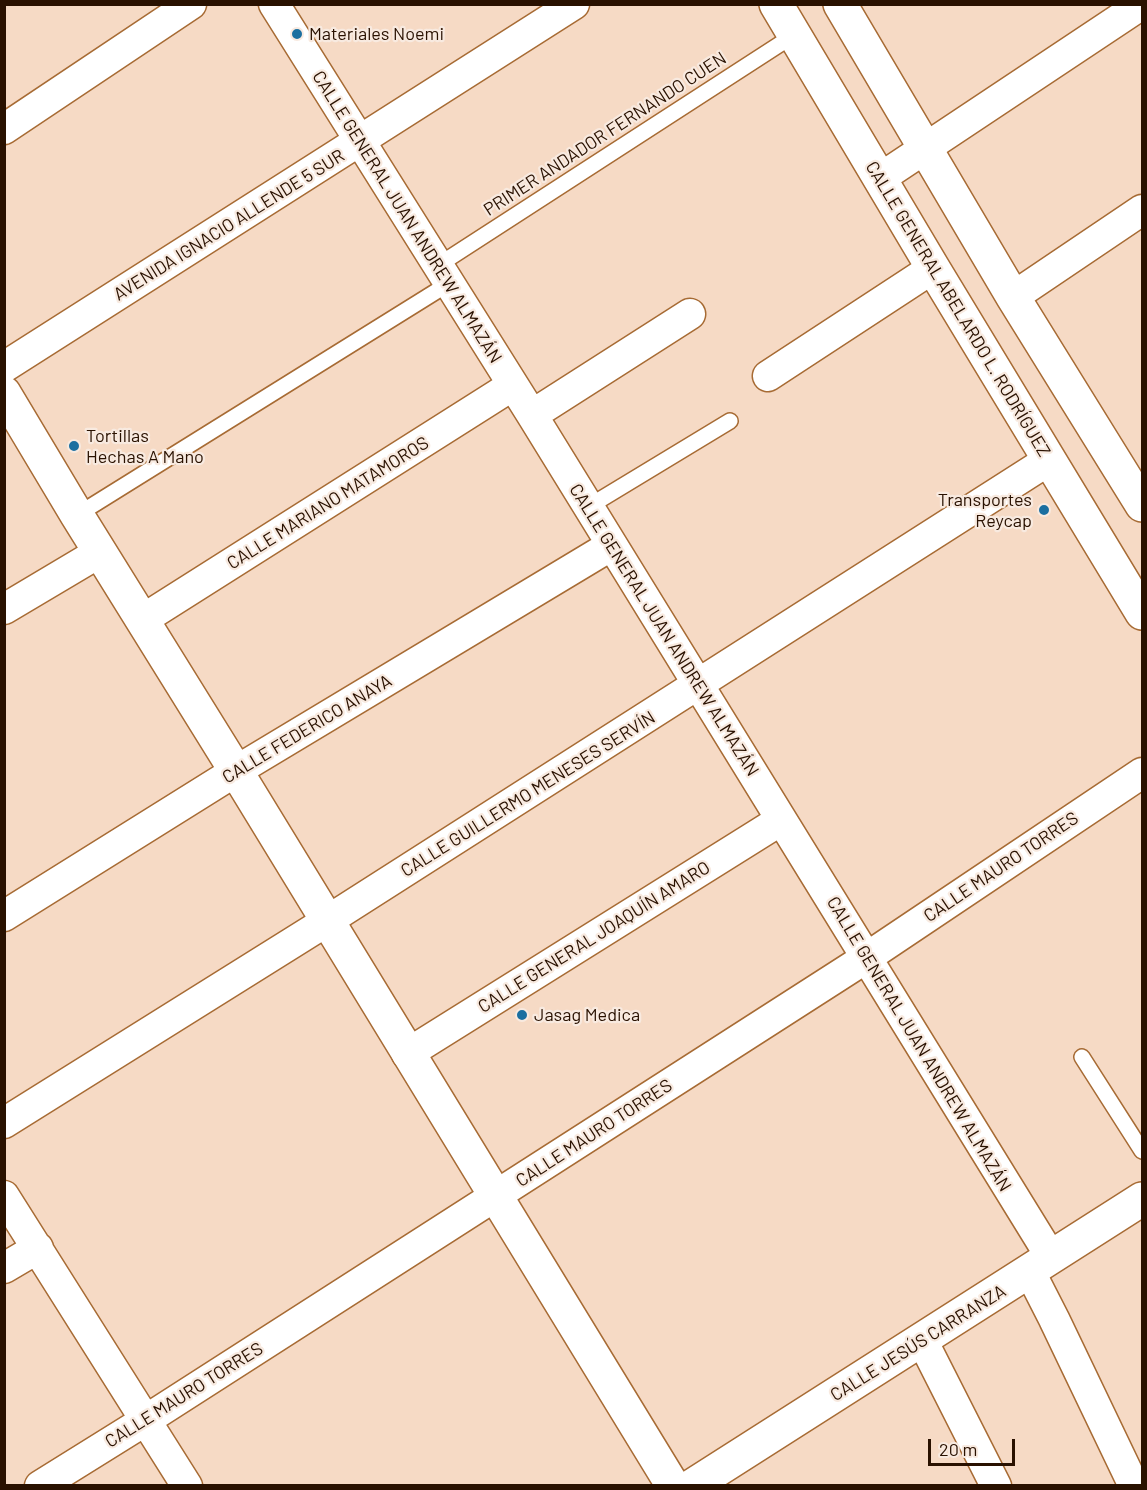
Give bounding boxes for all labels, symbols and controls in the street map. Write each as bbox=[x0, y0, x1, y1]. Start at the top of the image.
place label: Materiales Noemi bbox=[309, 23, 444, 45]
marker: Materiales Noemi bbox=[290, 27, 304, 41]
street label: PRIMER ANDADOR FERNANDO CUEN bbox=[480, 47, 730, 221]
street label: CALLE GENERAL JUAN ANDREW ALMAZÁN bbox=[308, 67, 506, 367]
street label: AVENIDA IGNACIO ALLENDE 5 SUR bbox=[110, 145, 348, 305]
street label: CALLE GENERAL ABELARDO L. RODRÍGUEZ bbox=[861, 157, 1055, 461]
place label: Tortillas Hechas A Mano bbox=[86, 425, 204, 468]
street label: CALLE MARIANO MATAMOROS bbox=[223, 432, 433, 574]
marker: Tortillas Hechas A Mano bbox=[67, 439, 81, 453]
street label: CALLE GENERAL JUAN ANDREW ALMAZÁN bbox=[565, 480, 763, 780]
place label: Transportes Reycap bbox=[938, 489, 1032, 532]
marker: Transportes Reycap bbox=[1037, 503, 1051, 517]
street label: CALLE FEDERICO ANAYA bbox=[218, 670, 396, 788]
street label: CALLE GUILLERMO MENESES SERVÍN bbox=[397, 706, 659, 882]
street label: CALLE MAURO TORRES bbox=[920, 807, 1082, 927]
street label: CALLE GENERAL JOAQUÍN AMARO bbox=[474, 856, 714, 1018]
street label: CALLE GENERAL JUAN ANDREW ALMAZÁN bbox=[822, 893, 1016, 1195]
place label: Jasag Medica bbox=[534, 1004, 640, 1026]
marker: Jasag Medica bbox=[515, 1008, 529, 1022]
street label: CALLE MAURO TORRES bbox=[512, 1074, 676, 1192]
street label: CALLE JESÚS CARRANZA bbox=[826, 1280, 1010, 1406]
street label: CALLE MAURO TORRES bbox=[101, 1338, 267, 1452]
scale bar bbox=[931, 1427, 1018, 1465]
text: 20 m bbox=[939, 1438, 977, 1460]

